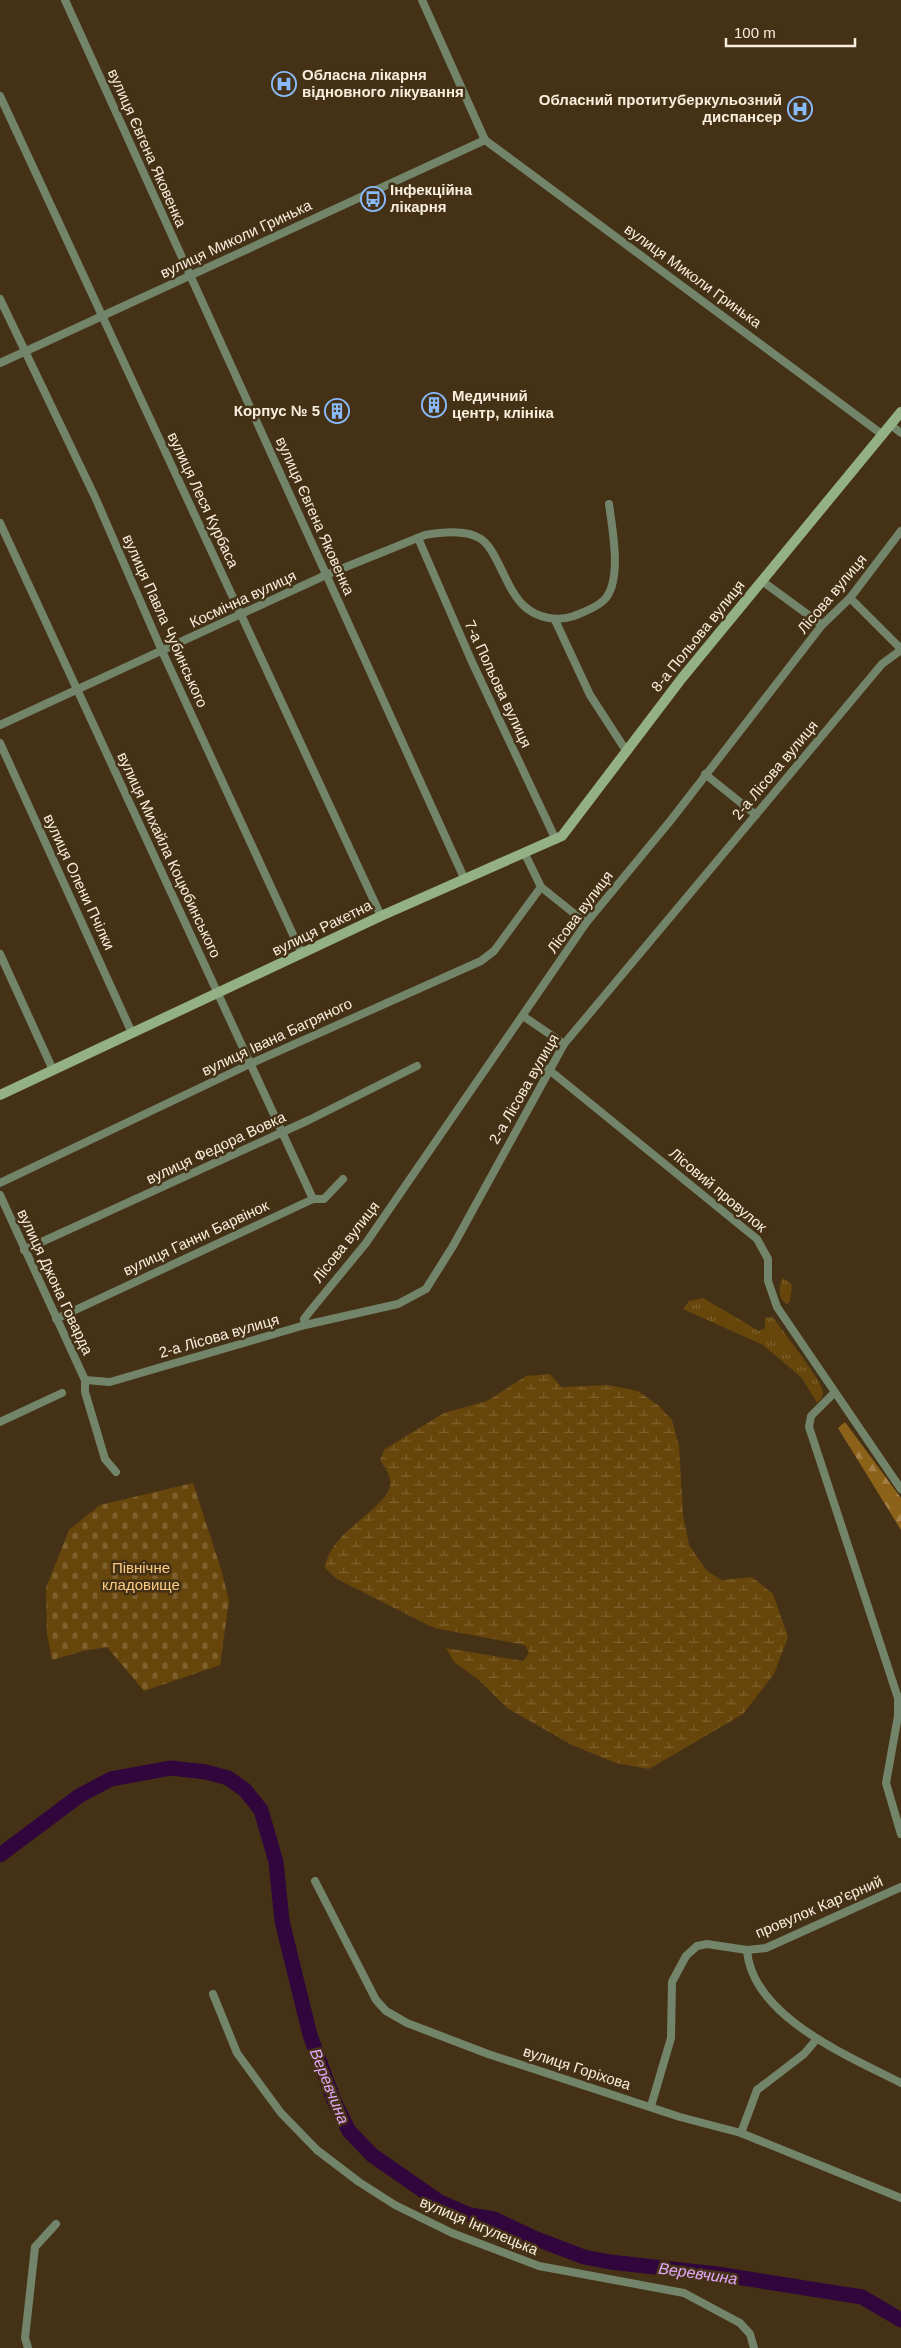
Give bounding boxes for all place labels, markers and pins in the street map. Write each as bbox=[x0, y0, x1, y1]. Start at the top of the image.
place label: Обласна лікарня відновного лікування bbox=[302, 66, 464, 100]
hospital icon: Обласна лікарня відновного лікування bbox=[271, 71, 297, 97]
place label: Обласний протитуберкульозний диспансер bbox=[539, 91, 782, 125]
hospital icon: Обласний протитуберкульозний диспансер bbox=[787, 96, 813, 122]
place label: Інфекційна лікарня bbox=[390, 181, 473, 215]
bus stop icon: Інфекційна лікарня bbox=[360, 186, 386, 212]
place label: Медичний центр, клініка bbox=[452, 387, 555, 421]
building icon: Медичний центр, клініка bbox=[421, 392, 447, 418]
building icon: Корпус № 5 bbox=[324, 398, 350, 424]
place label: Корпус № 5 bbox=[234, 402, 320, 419]

